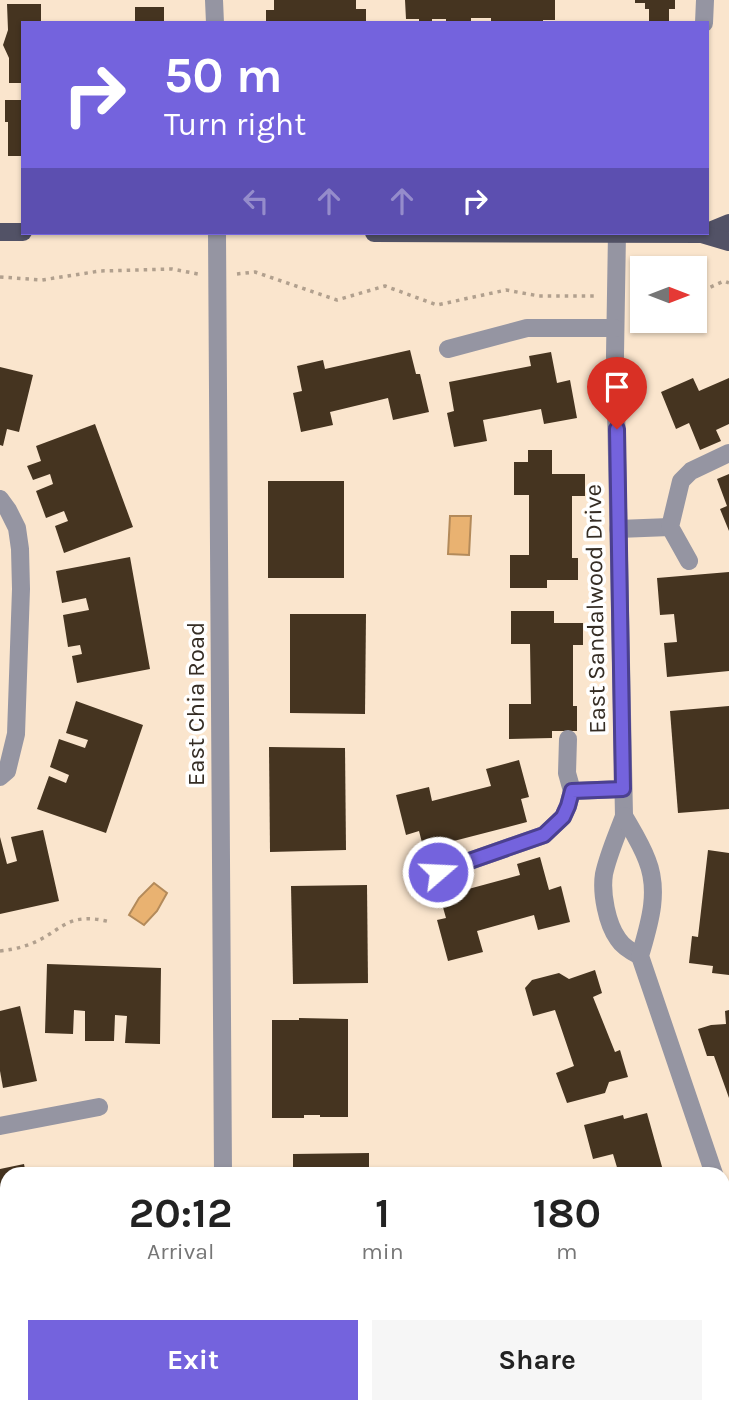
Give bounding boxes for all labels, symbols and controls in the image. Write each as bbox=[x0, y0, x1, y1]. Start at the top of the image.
text: 50 m bbox=[164, 47, 282, 104]
icon: right bbox=[49, 49, 140, 140]
text: Turn right bbox=[164, 106, 306, 143]
icon: left bbox=[237, 182, 275, 220]
icon: ahead bbox=[310, 182, 348, 220]
icon: ahead bbox=[383, 182, 421, 220]
icon: right bbox=[456, 182, 494, 220]
north arrow bbox=[630, 256, 707, 332]
map controls bbox=[630, 256, 707, 333]
pin bbox=[587, 357, 647, 429]
icon: arrive bbox=[598, 368, 636, 406]
street label: East Sandalwood Drive bbox=[579, 484, 611, 734]
street label: East Chia Road bbox=[182, 622, 210, 786]
position arrow bbox=[401, 835, 475, 909]
text: 20:12 bbox=[129, 1188, 233, 1238]
text: 1 bbox=[375, 1188, 390, 1238]
text: 180 bbox=[532, 1188, 601, 1238]
text: Arrival bbox=[147, 1238, 214, 1265]
text: min bbox=[361, 1238, 404, 1265]
text: m bbox=[556, 1238, 578, 1265]
button: Exit bbox=[28, 1320, 358, 1400]
button: Share bbox=[372, 1320, 702, 1400]

